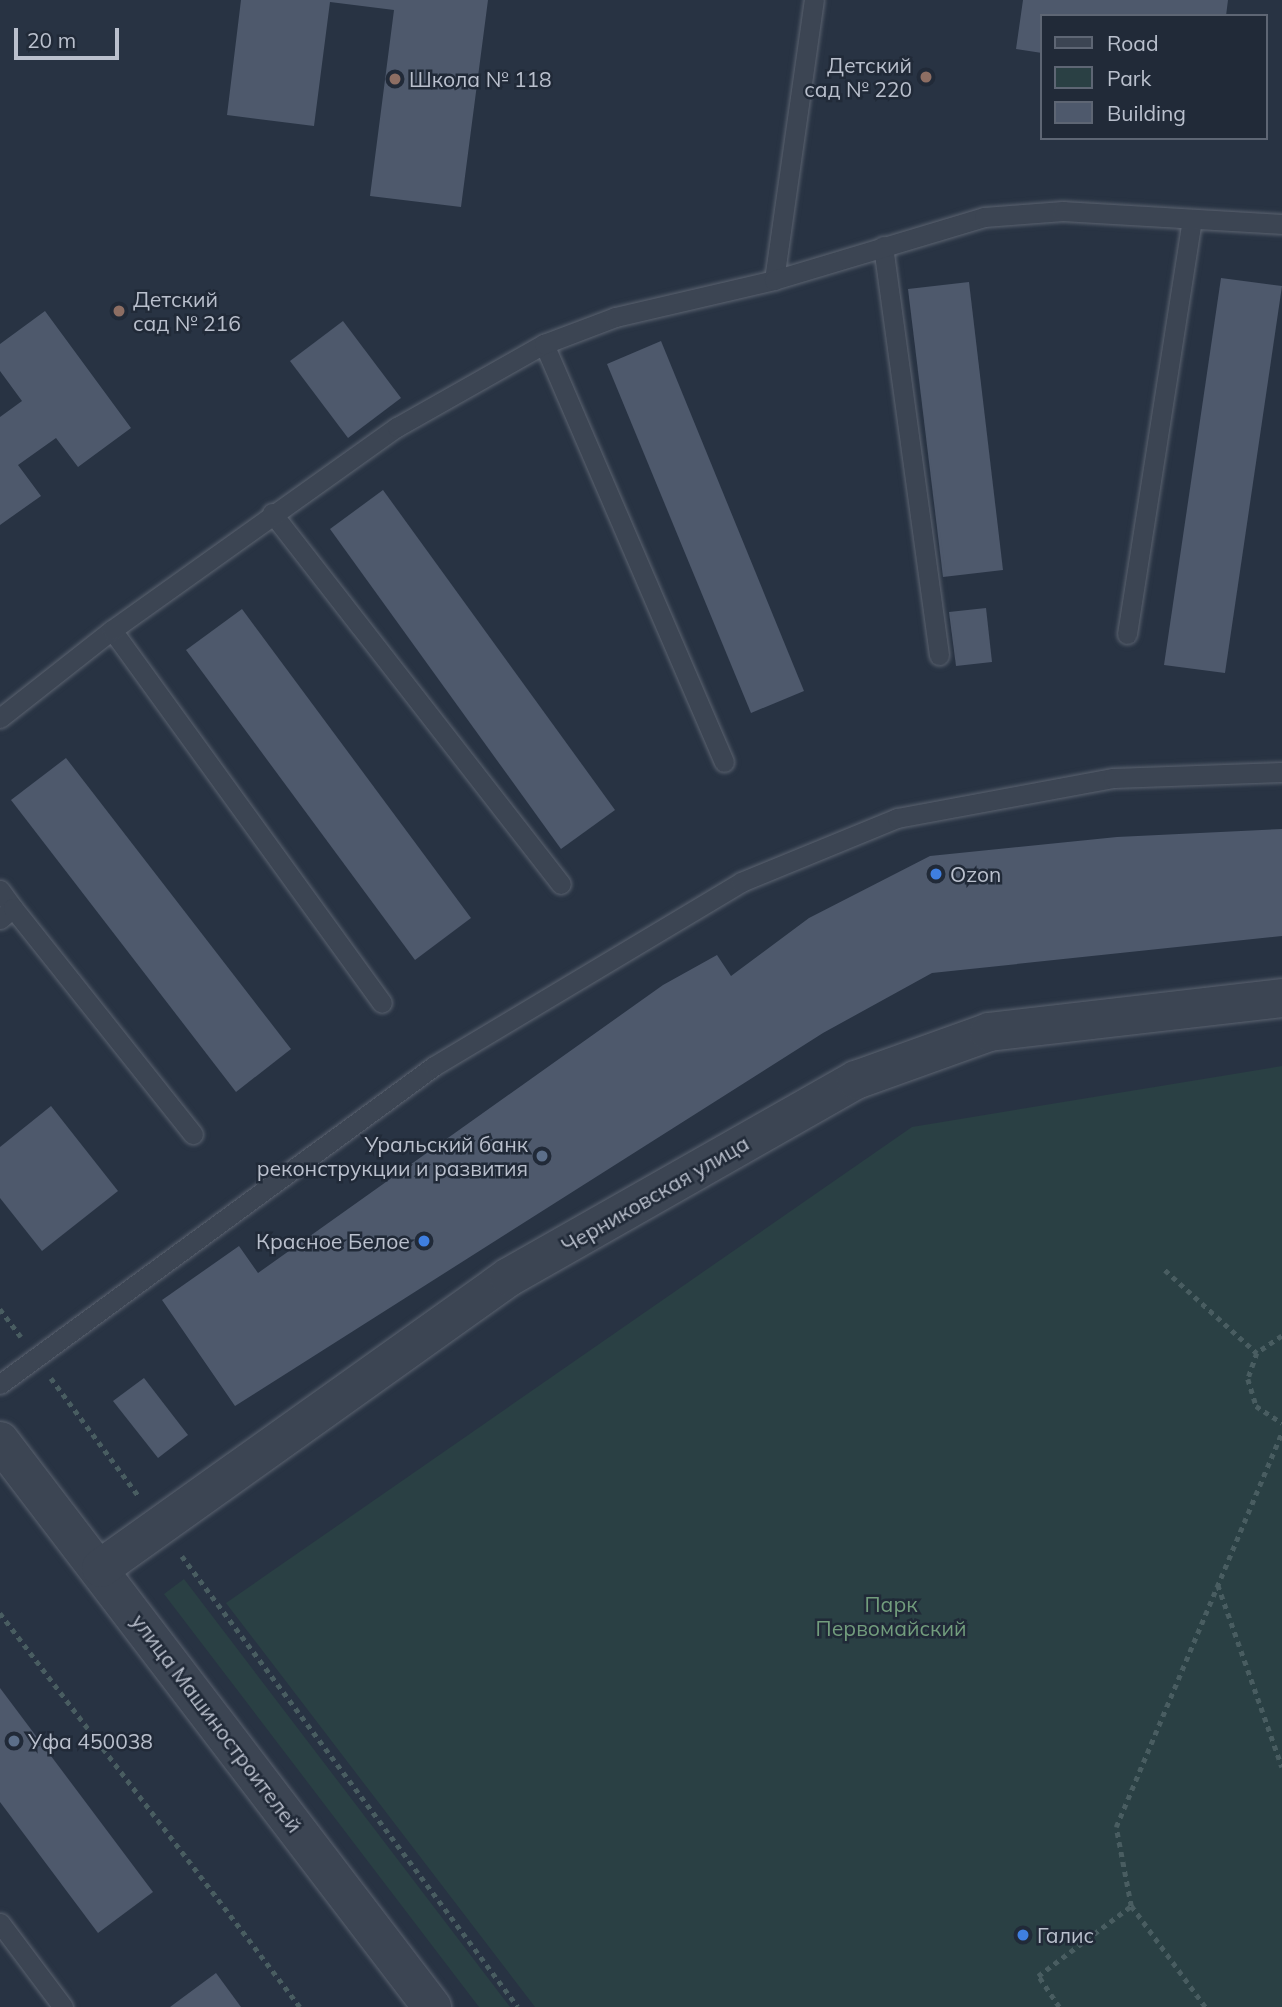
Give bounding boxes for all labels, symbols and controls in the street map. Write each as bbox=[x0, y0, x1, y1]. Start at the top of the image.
scale bar bbox=[18, 14, 122, 58]
legend bbox=[1040, 14, 1268, 140]
text: 20 m bbox=[27, 27, 76, 53]
text: Road bbox=[1107, 30, 1158, 56]
place label: Детский сад № 220 bbox=[804, 52, 912, 102]
text: Park bbox=[1107, 65, 1151, 91]
place label: Школа № 118 bbox=[409, 66, 552, 92]
marker: Детский сад № 220 bbox=[918, 69, 934, 85]
marker: Школа № 118 bbox=[387, 71, 403, 87]
text: Building bbox=[1107, 100, 1186, 126]
place label: Детский сад № 216 bbox=[133, 286, 241, 336]
marker: Детский сад № 216 bbox=[111, 303, 127, 319]
place label: Ozon bbox=[950, 861, 1001, 887]
marker: Ozon bbox=[928, 866, 944, 882]
street label: Черниковская улица bbox=[557, 1130, 753, 1258]
place label: Уральский банк реконструкции и развития bbox=[257, 1131, 528, 1181]
marker: Уральский банк реконструкции и развития bbox=[534, 1148, 550, 1164]
place label: Красное Белое bbox=[256, 1228, 410, 1254]
marker: Красное Белое bbox=[416, 1233, 432, 1249]
park label: Парк Первомайский bbox=[816, 1591, 966, 1641]
street label: улица Машиностроителей bbox=[127, 1609, 307, 1837]
place label: Уфа 450038 bbox=[28, 1728, 153, 1754]
marker: Уфа 450038 bbox=[6, 1733, 22, 1749]
place label: Галис bbox=[1037, 1922, 1094, 1948]
marker: Галис bbox=[1015, 1927, 1031, 1943]

